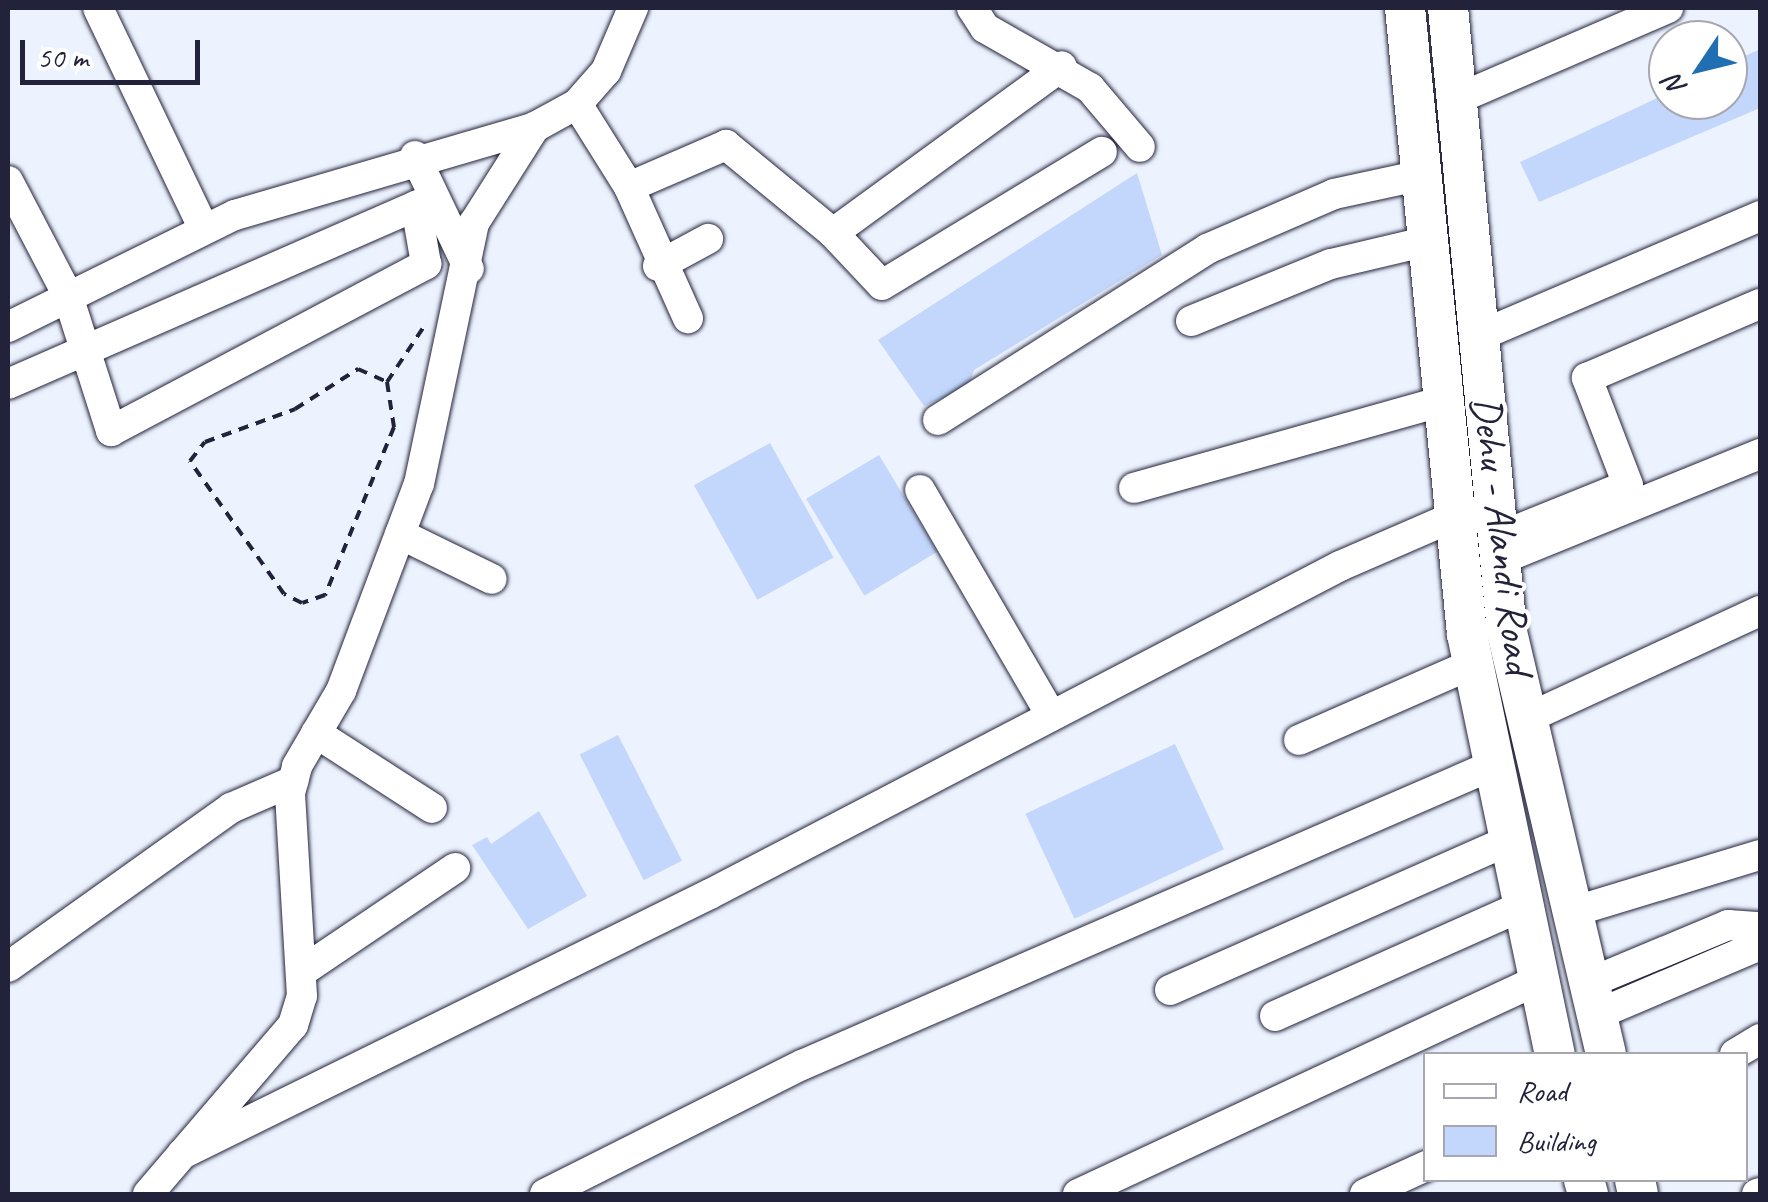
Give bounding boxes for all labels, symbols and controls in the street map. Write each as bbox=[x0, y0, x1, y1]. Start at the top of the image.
scale bar bbox=[25, 20, 205, 82]
north arrow bbox=[1648, 20, 1748, 120]
text: 50 m bbox=[37, 38, 88, 76]
text: N bbox=[1655, 69, 1694, 103]
street label: Dehu - Alandi Road bbox=[1460, 394, 1544, 676]
legend bbox=[1423, 1052, 1748, 1182]
text: Road bbox=[1517, 1072, 1567, 1110]
text: Building bbox=[1517, 1122, 1596, 1160]

